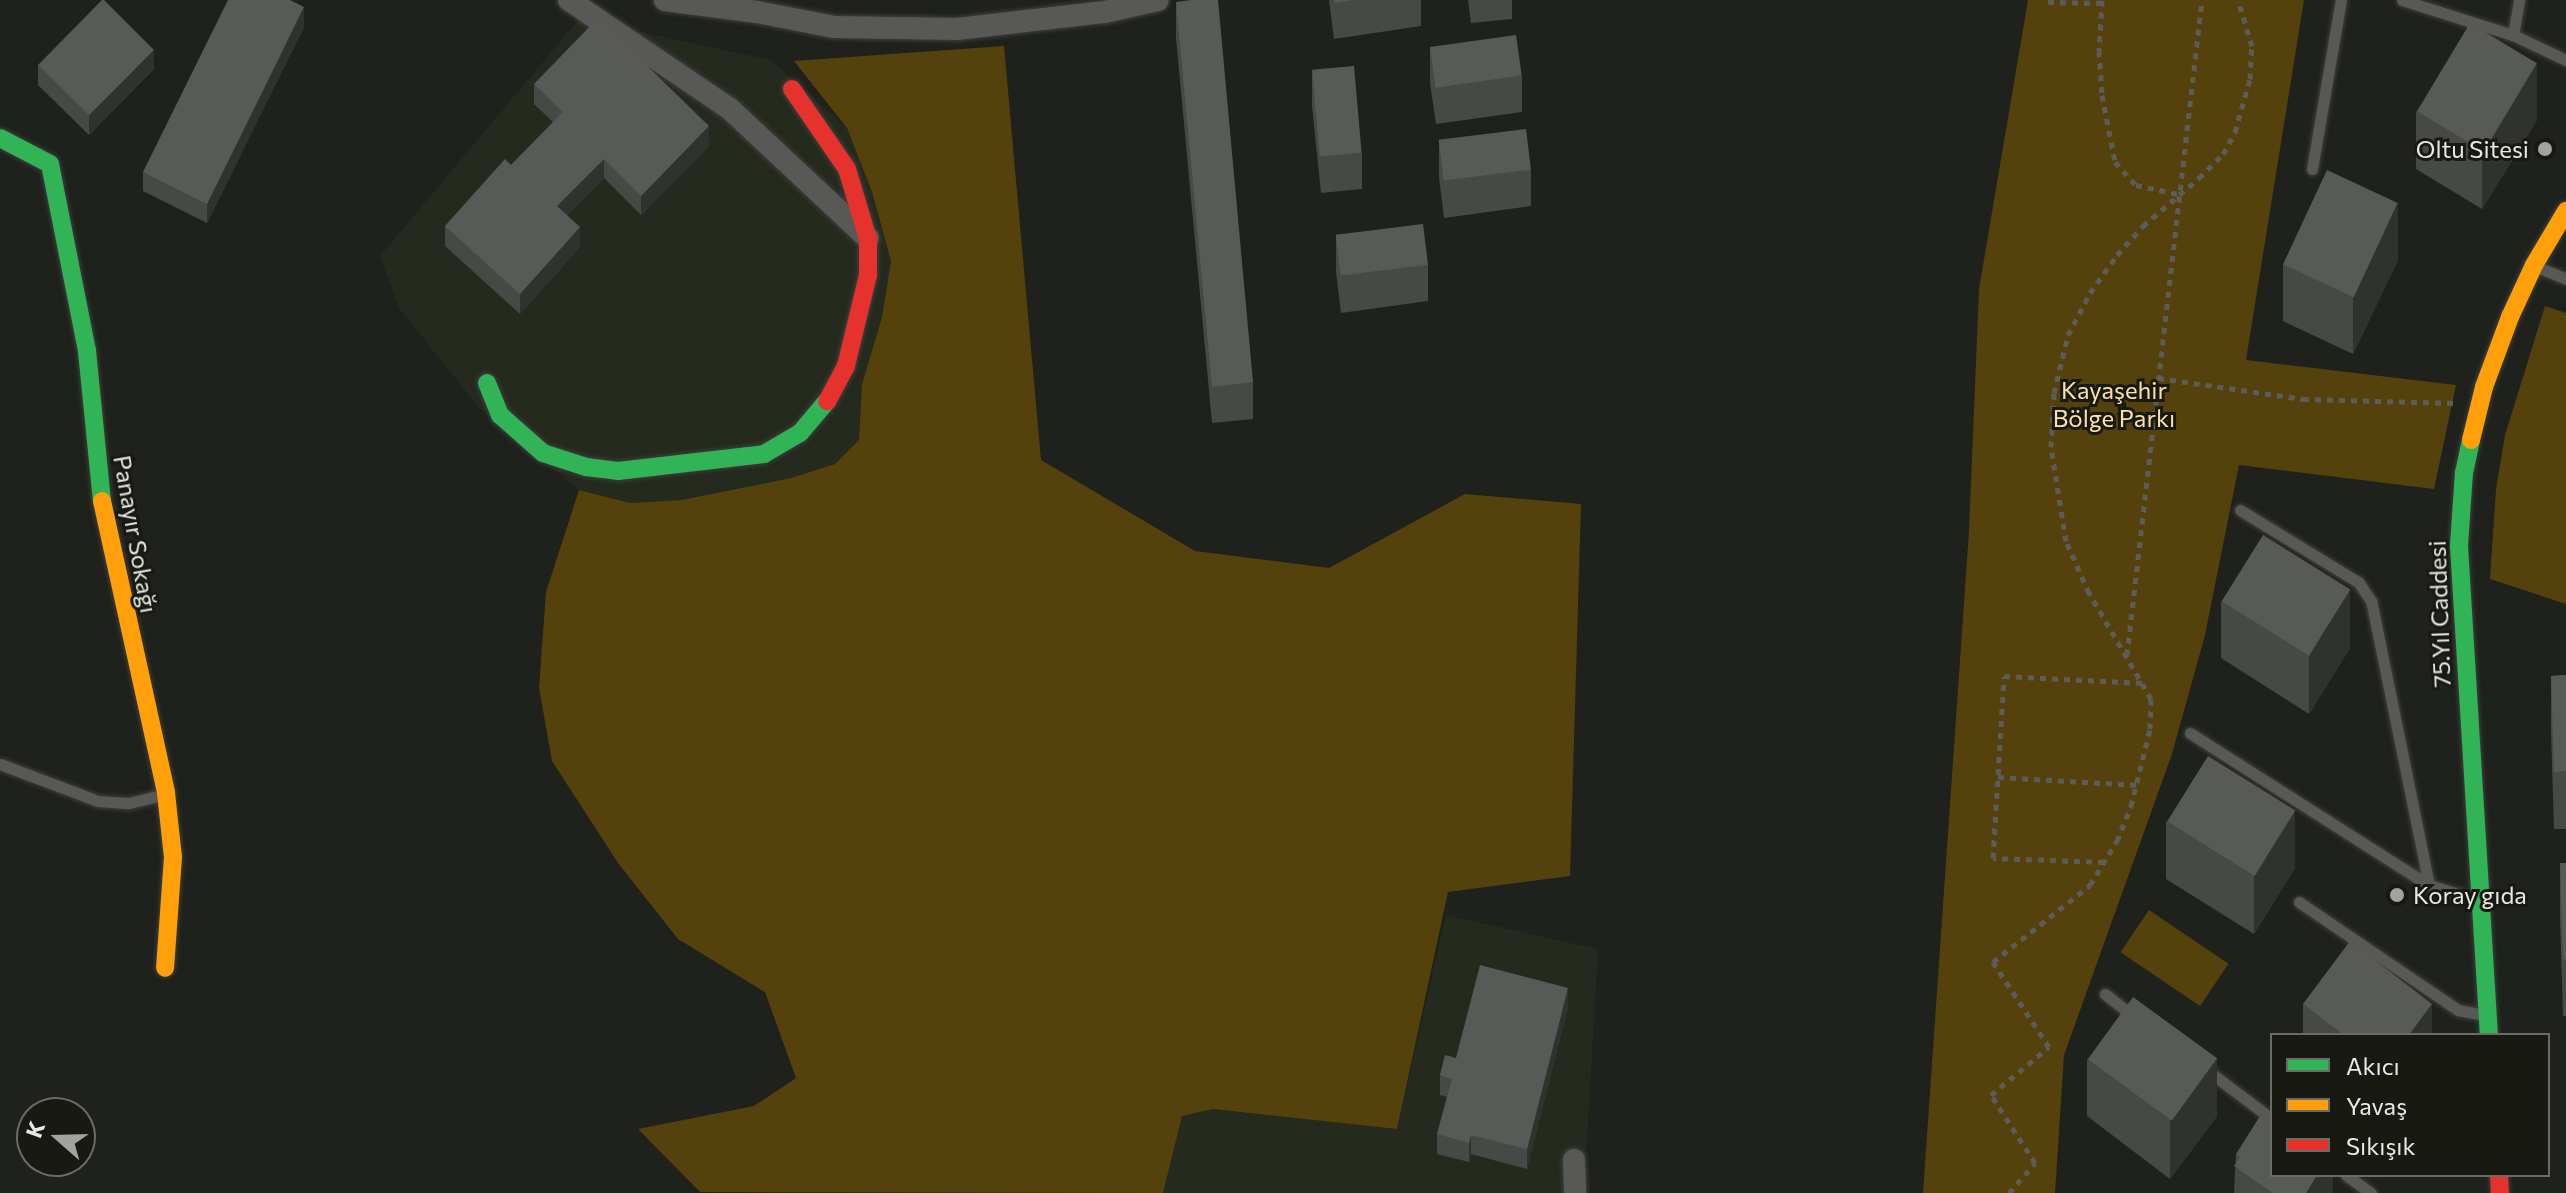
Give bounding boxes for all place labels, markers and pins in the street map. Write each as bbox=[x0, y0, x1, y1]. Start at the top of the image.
place label: Oltu Sitesi bbox=[2416, 135, 2529, 163]
marker: Oltu Sitesi bbox=[2536, 140, 2554, 158]
place label: Koray gıda bbox=[2413, 881, 2527, 909]
marker: Koray gıda bbox=[2388, 886, 2406, 904]

